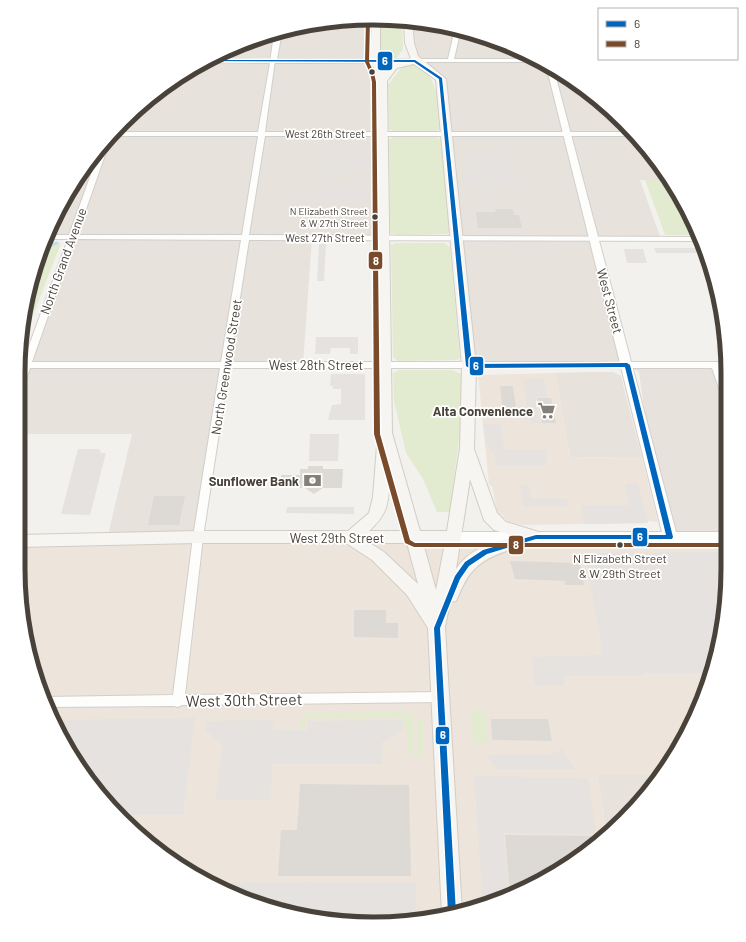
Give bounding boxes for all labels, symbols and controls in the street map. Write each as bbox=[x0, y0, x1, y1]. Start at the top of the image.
legend bbox=[598, 8, 738, 60]
text: 6 bbox=[634, 16, 640, 30]
text: 8 bbox=[634, 36, 640, 50]
line badge: 6 bbox=[377, 51, 393, 71]
text: 6 bbox=[382, 54, 388, 67]
unlabelled marker bbox=[367, 67, 377, 77]
street label: West 26th Street bbox=[285, 127, 365, 140]
street label: North Grand Avenue bbox=[36, 205, 90, 317]
place label: N Elizabeth Street & W 27th Street bbox=[290, 205, 368, 229]
marker: N Elizabeth Street & W 27th Street bbox=[370, 212, 380, 222]
street label: West 27th Street bbox=[285, 231, 365, 244]
line badge: 8 bbox=[368, 251, 383, 270]
text: 8 bbox=[373, 254, 379, 267]
street label: West Street bbox=[594, 267, 626, 335]
street label: North Greenwood Street bbox=[207, 298, 245, 436]
line badge: 6 bbox=[469, 356, 484, 376]
street label: West 28th Street bbox=[269, 357, 363, 373]
text: 6 bbox=[473, 359, 479, 372]
supermarket icon: Alta Convenience bbox=[536, 401, 556, 421]
place label: Alta Convenience bbox=[433, 403, 533, 419]
bank icon: Sunflower Bank bbox=[302, 471, 322, 491]
place label: Sunflower Bank bbox=[209, 473, 299, 489]
line badge: 6 bbox=[632, 527, 648, 547]
street label: West 29th Street bbox=[290, 530, 384, 546]
text: 6 bbox=[637, 530, 643, 543]
line badge: 8 bbox=[508, 535, 524, 555]
text: 8 bbox=[513, 538, 519, 551]
marker: N Elizabeth Street & W 29th Street bbox=[615, 540, 625, 550]
place label: N Elizabeth Street & W 29th Street bbox=[573, 551, 667, 580]
street label: West 30th Street bbox=[185, 689, 303, 710]
line badge: 6 bbox=[435, 726, 450, 745]
text: 6 bbox=[440, 728, 446, 741]

